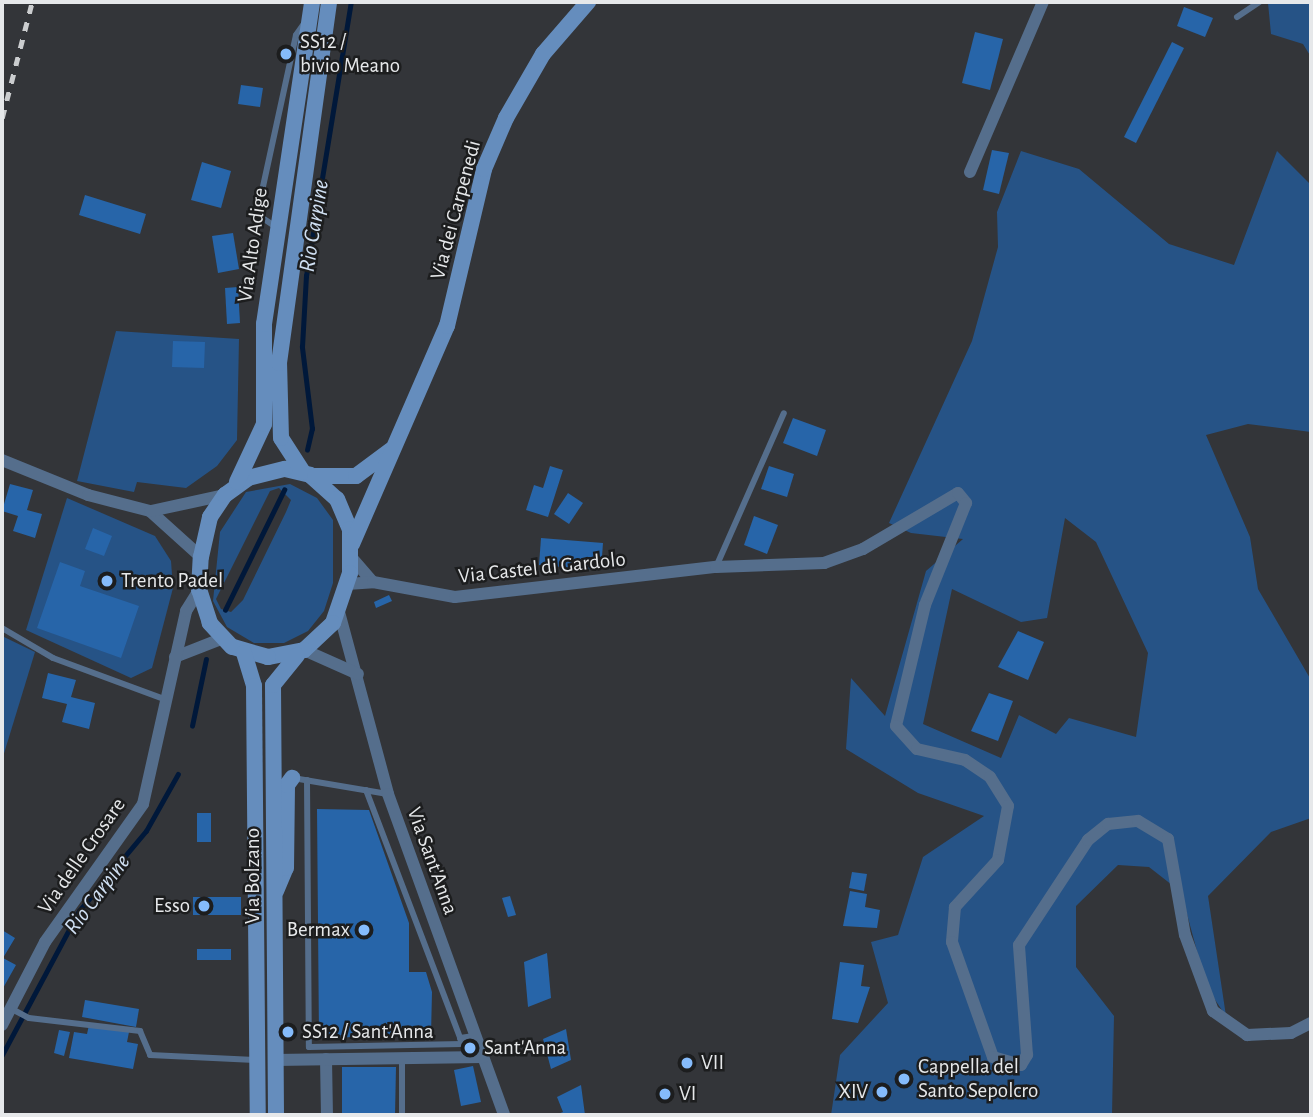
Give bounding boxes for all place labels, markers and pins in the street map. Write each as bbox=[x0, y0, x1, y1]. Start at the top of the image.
place label: SS12 / bivio Meano bbox=[300, 29, 400, 79]
marker: SS12 / bivio Meano bbox=[278, 46, 294, 62]
place label: Trento Padel bbox=[121, 568, 223, 594]
marker: Trento Padel bbox=[99, 573, 115, 589]
place label: Esso bbox=[154, 893, 190, 919]
marker: Esso bbox=[196, 898, 212, 914]
place label: Bermax bbox=[287, 917, 350, 943]
marker: Bermax bbox=[356, 922, 372, 938]
place label: SS12 / Sant'Anna bbox=[302, 1019, 434, 1045]
marker: SS12 / Sant'Anna bbox=[280, 1024, 296, 1040]
place label: Sant'Anna bbox=[484, 1035, 566, 1061]
marker: Sant'Anna bbox=[462, 1040, 478, 1056]
place label: VII bbox=[701, 1050, 724, 1076]
place label: Cappella del Santo Sepolcro bbox=[918, 1054, 1038, 1104]
marker: VII bbox=[679, 1055, 695, 1071]
marker: Cappella del Santo Sepolcro bbox=[896, 1071, 912, 1087]
place label: XIV bbox=[838, 1079, 868, 1105]
place label: VI bbox=[679, 1081, 696, 1107]
marker: XIV bbox=[874, 1084, 890, 1100]
marker: VI bbox=[657, 1086, 673, 1102]

